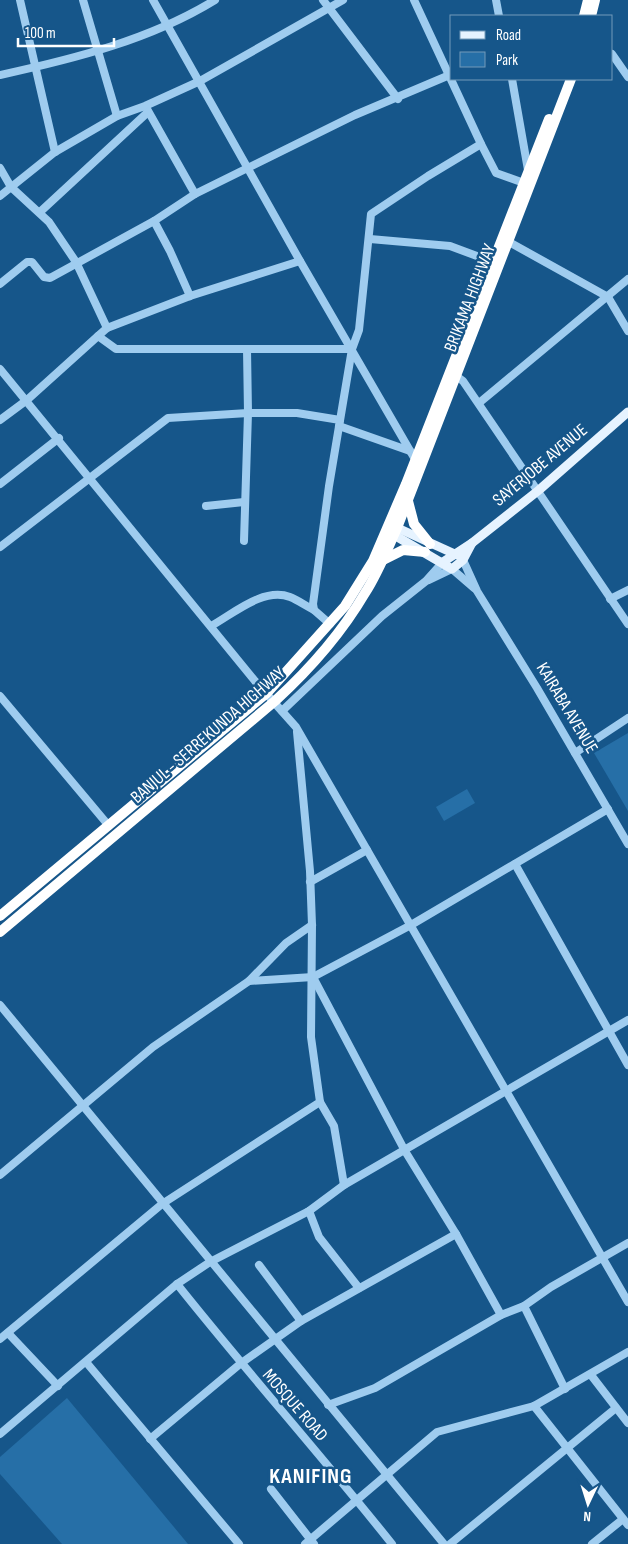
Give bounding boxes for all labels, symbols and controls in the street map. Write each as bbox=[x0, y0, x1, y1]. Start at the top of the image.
scale bar bbox=[18, 15, 114, 47]
legend bbox=[450, 15, 613, 80]
text: 100 m bbox=[25, 24, 56, 43]
text: Road bbox=[496, 26, 521, 45]
text: Park bbox=[496, 51, 518, 70]
street label: BRIKAMA HIGHWAY bbox=[440, 241, 500, 355]
street label: SAYERJOBE AVENUE bbox=[488, 419, 592, 511]
street label: KAIRABA AVENUE bbox=[532, 659, 602, 757]
street label: BANJUL - SERREKUNDA HIGHWAY bbox=[126, 662, 290, 808]
street label: MOSQUE ROAD bbox=[258, 1365, 332, 1445]
district label: KANIFING bbox=[269, 1463, 353, 1490]
north arrow bbox=[563, 1479, 613, 1529]
text: N bbox=[583, 1508, 591, 1525]

